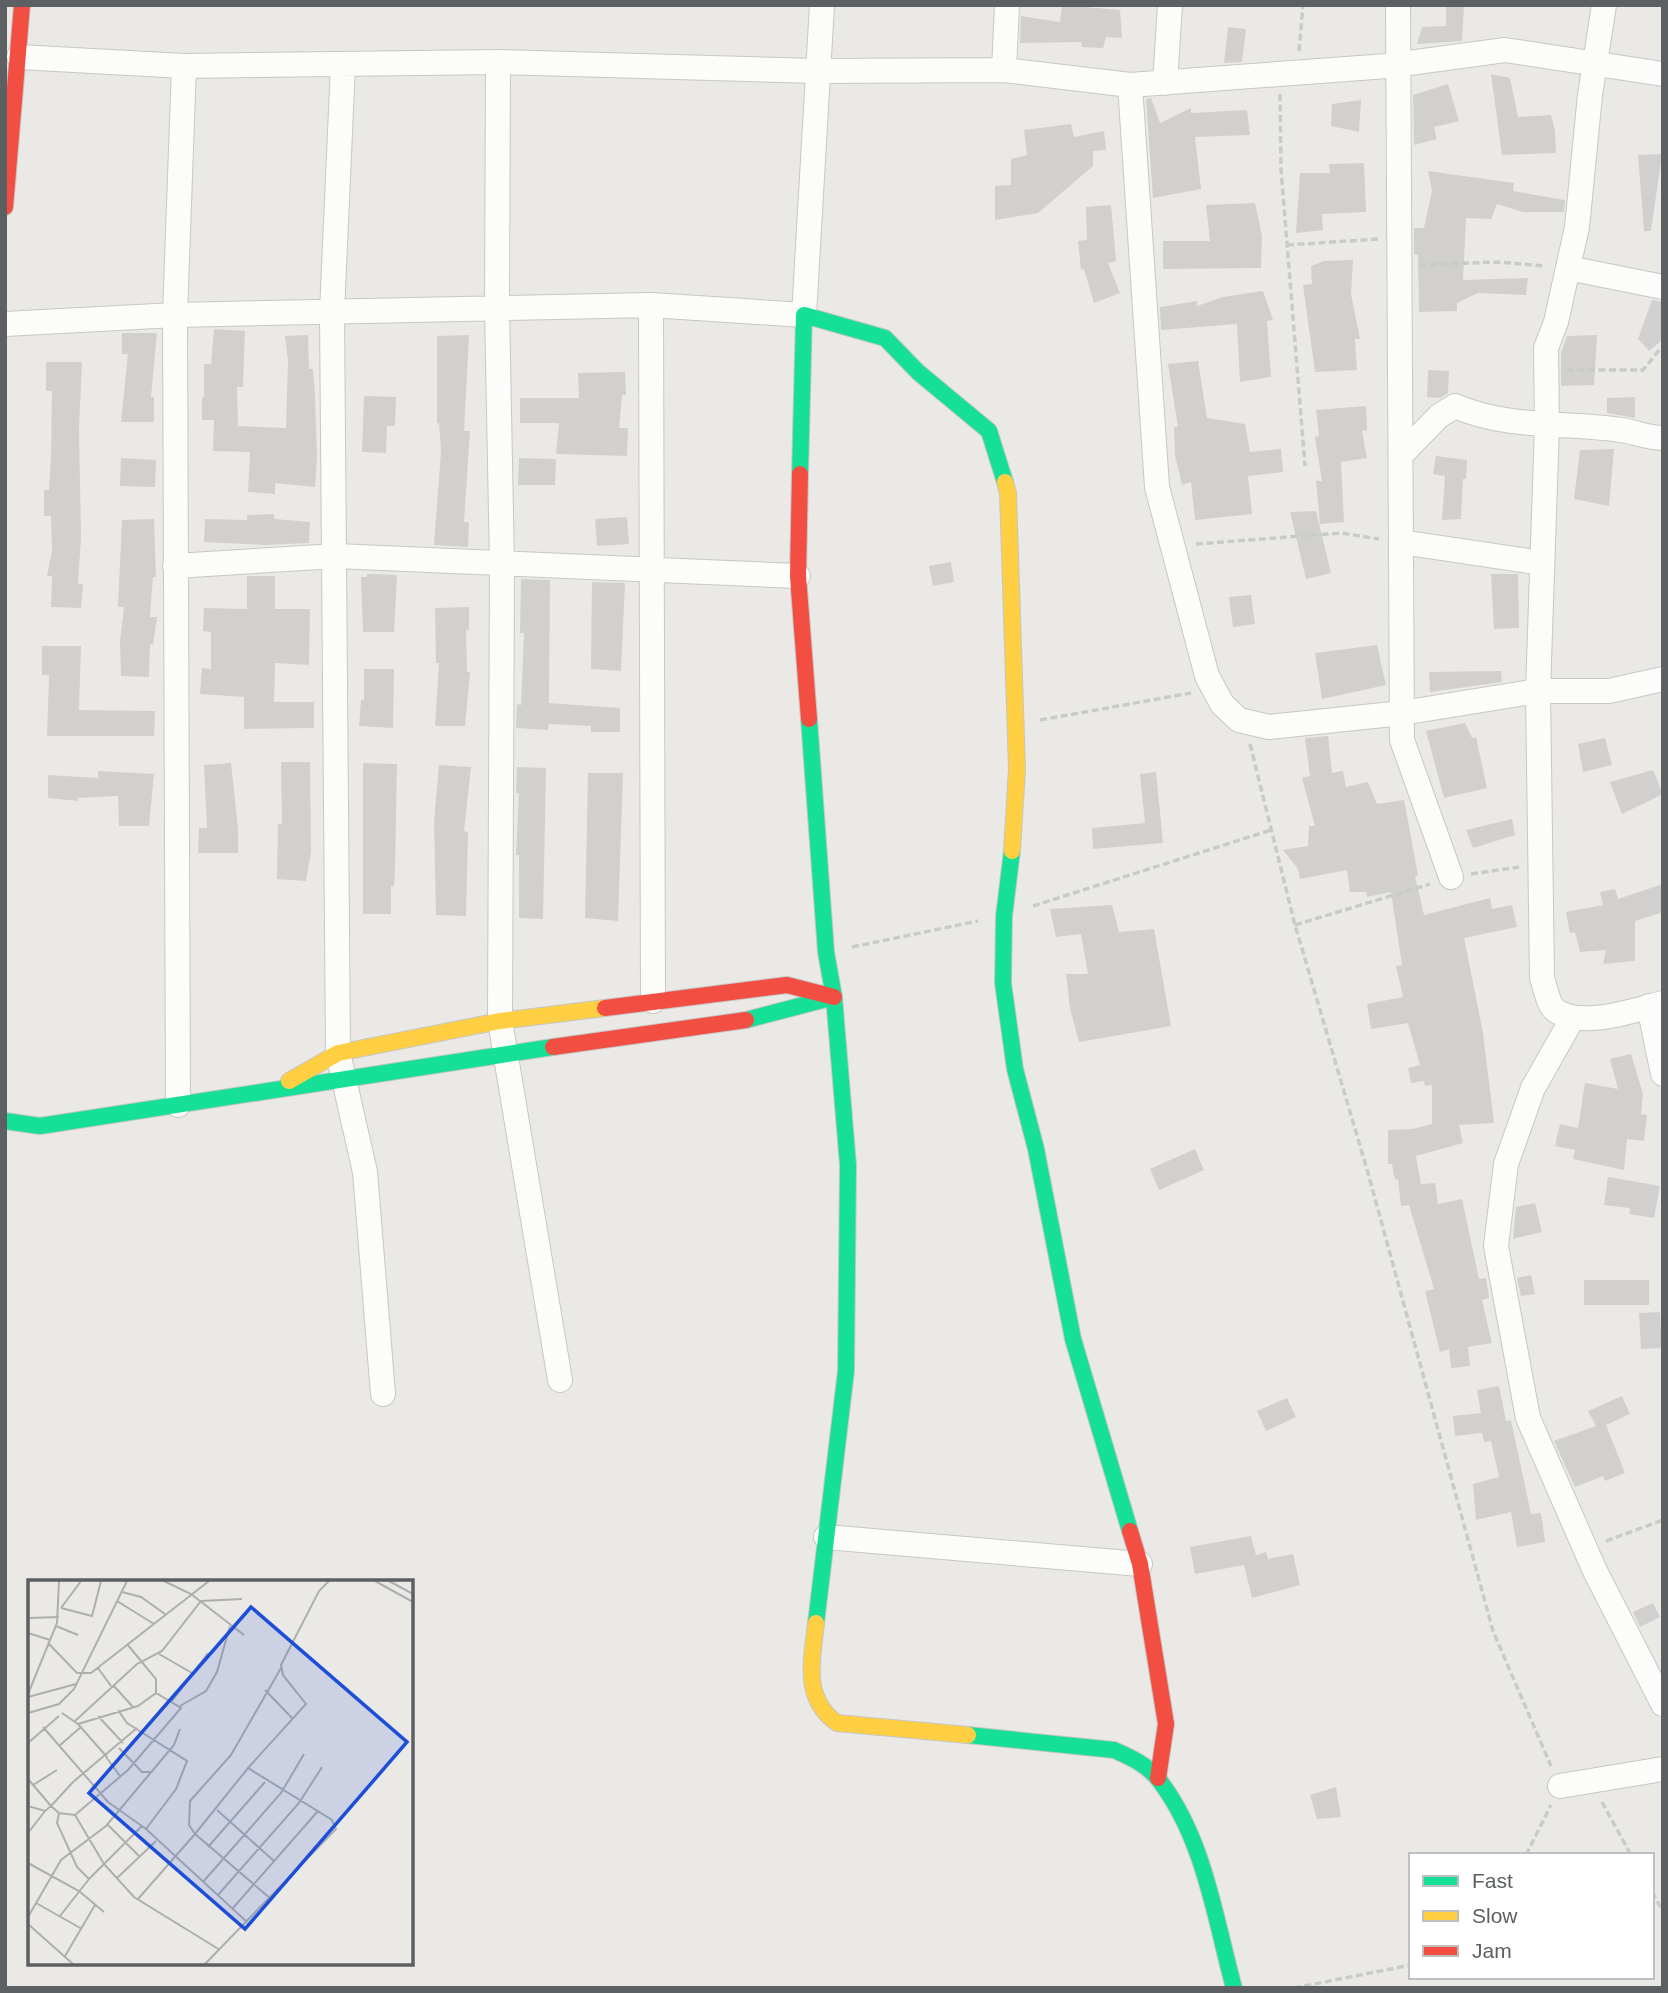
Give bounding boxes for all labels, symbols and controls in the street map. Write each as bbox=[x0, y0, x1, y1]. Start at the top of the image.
inset map bbox=[28, 1580, 413, 1965]
legend bbox=[1409, 1853, 1654, 1979]
text: Fast bbox=[1472, 1869, 1513, 1892]
text: Slow bbox=[1472, 1904, 1518, 1927]
text: Jam bbox=[1472, 1939, 1512, 1962]

